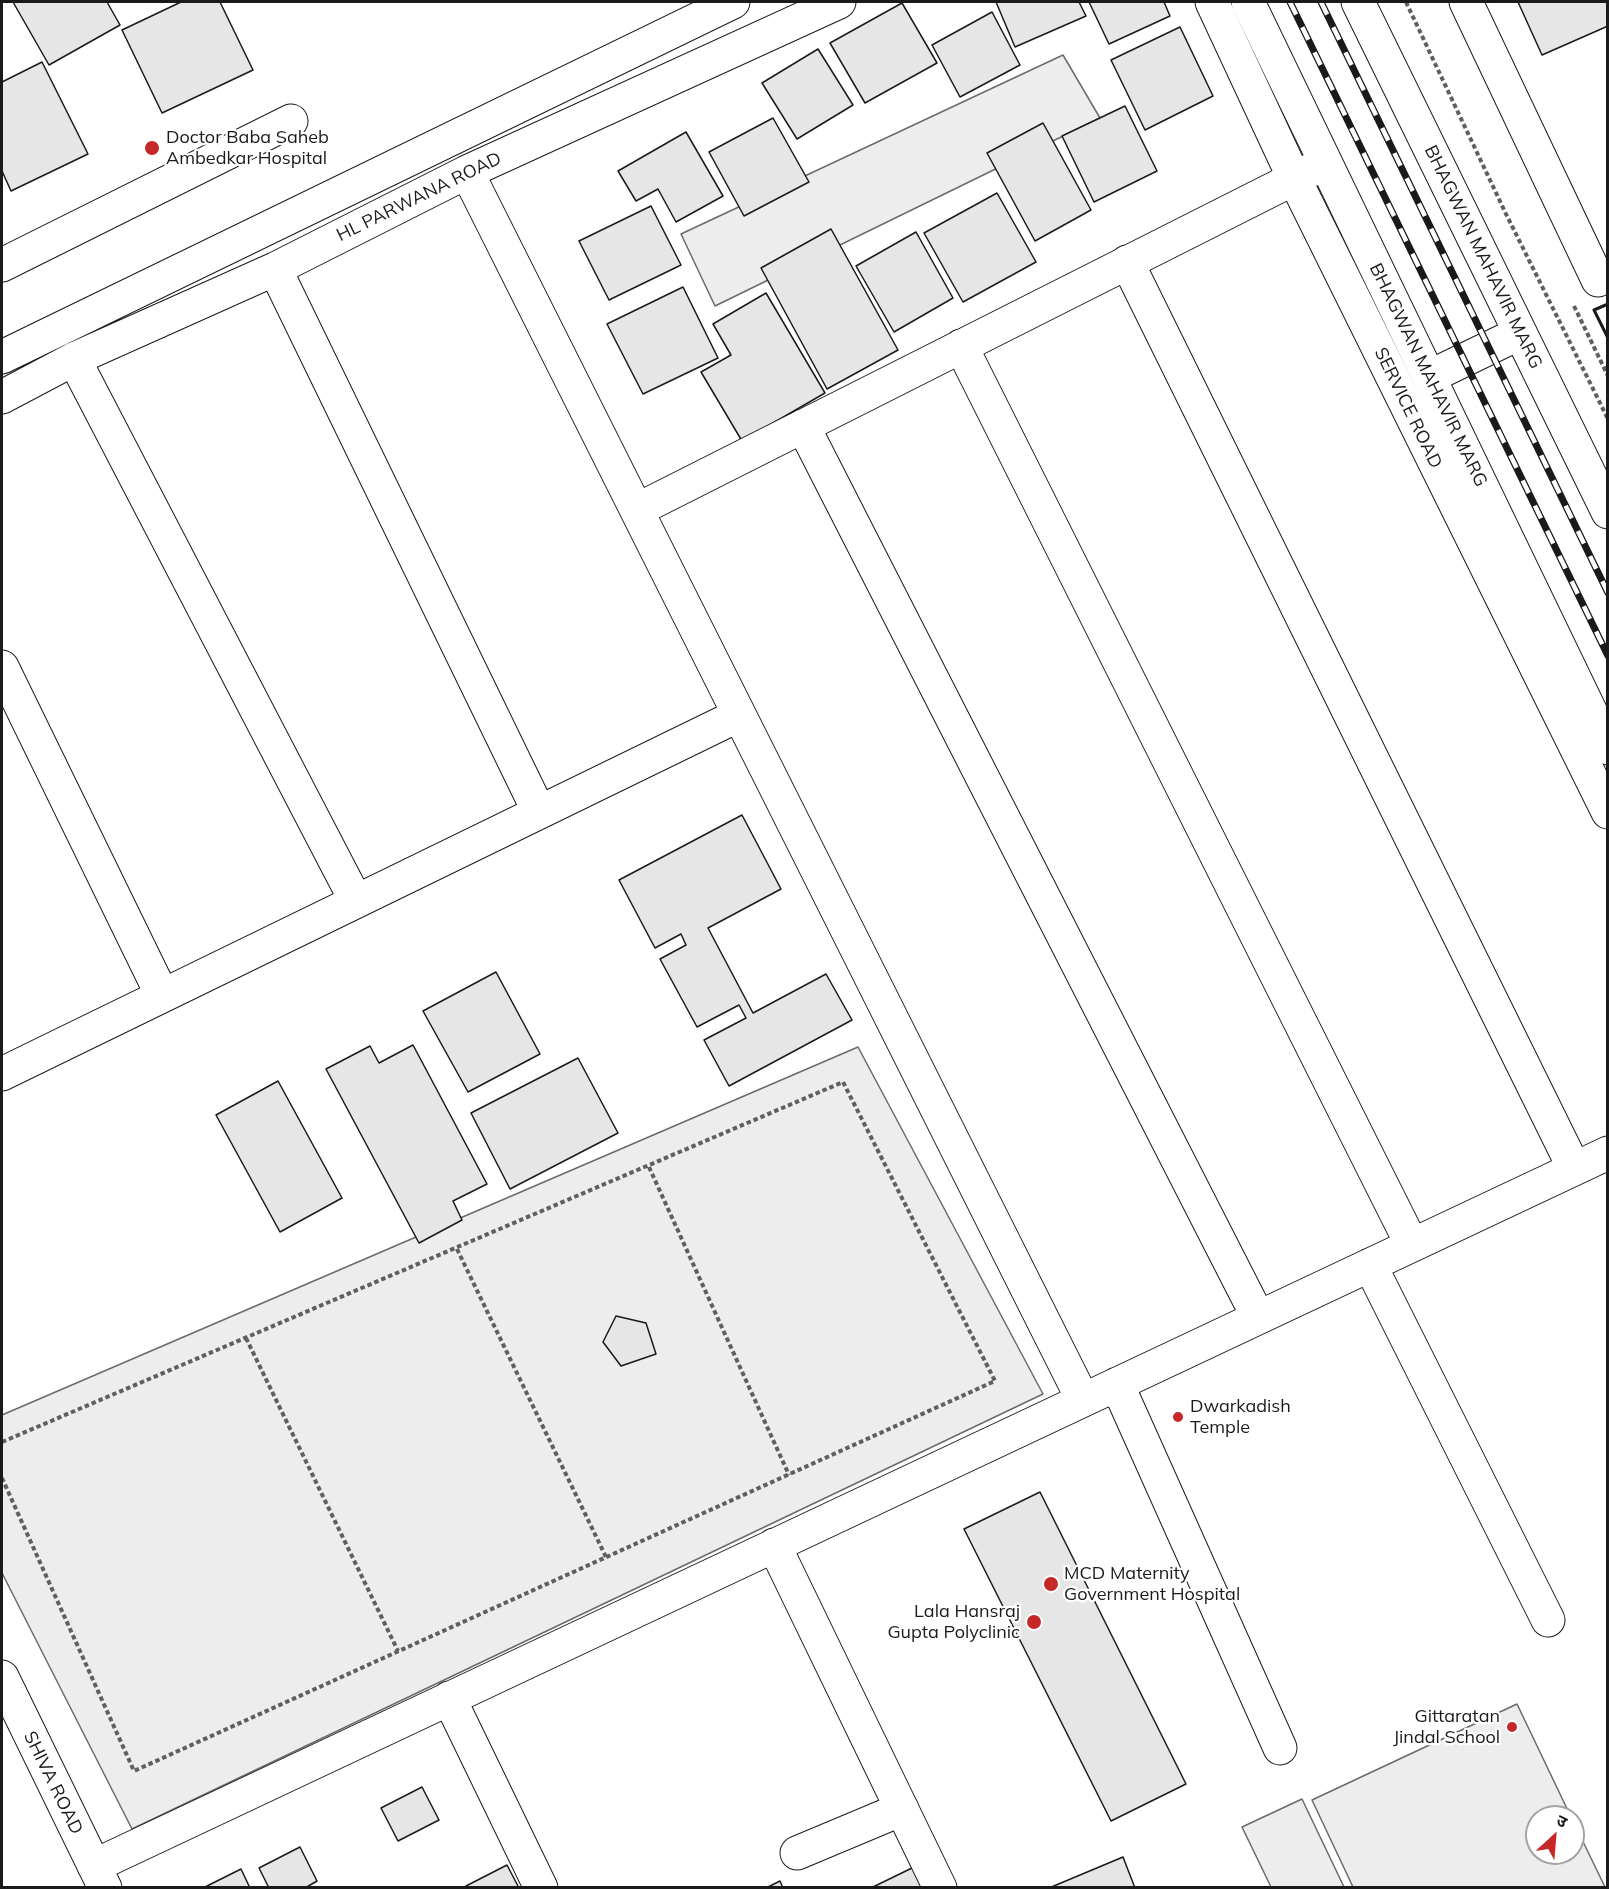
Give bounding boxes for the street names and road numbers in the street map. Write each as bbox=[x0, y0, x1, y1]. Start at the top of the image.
street label: BHAGWAN MAHAVIR MARG bbox=[1419, 142, 1547, 372]
street label: HL PARWANA ROAD bbox=[333, 148, 505, 246]
street label: BHAGWAN MAHAVIR MARG bbox=[1364, 260, 1492, 490]
street label: SERVICE ROAD bbox=[1369, 344, 1447, 472]
street label: SHIVA ROAD bbox=[19, 1728, 87, 1838]

